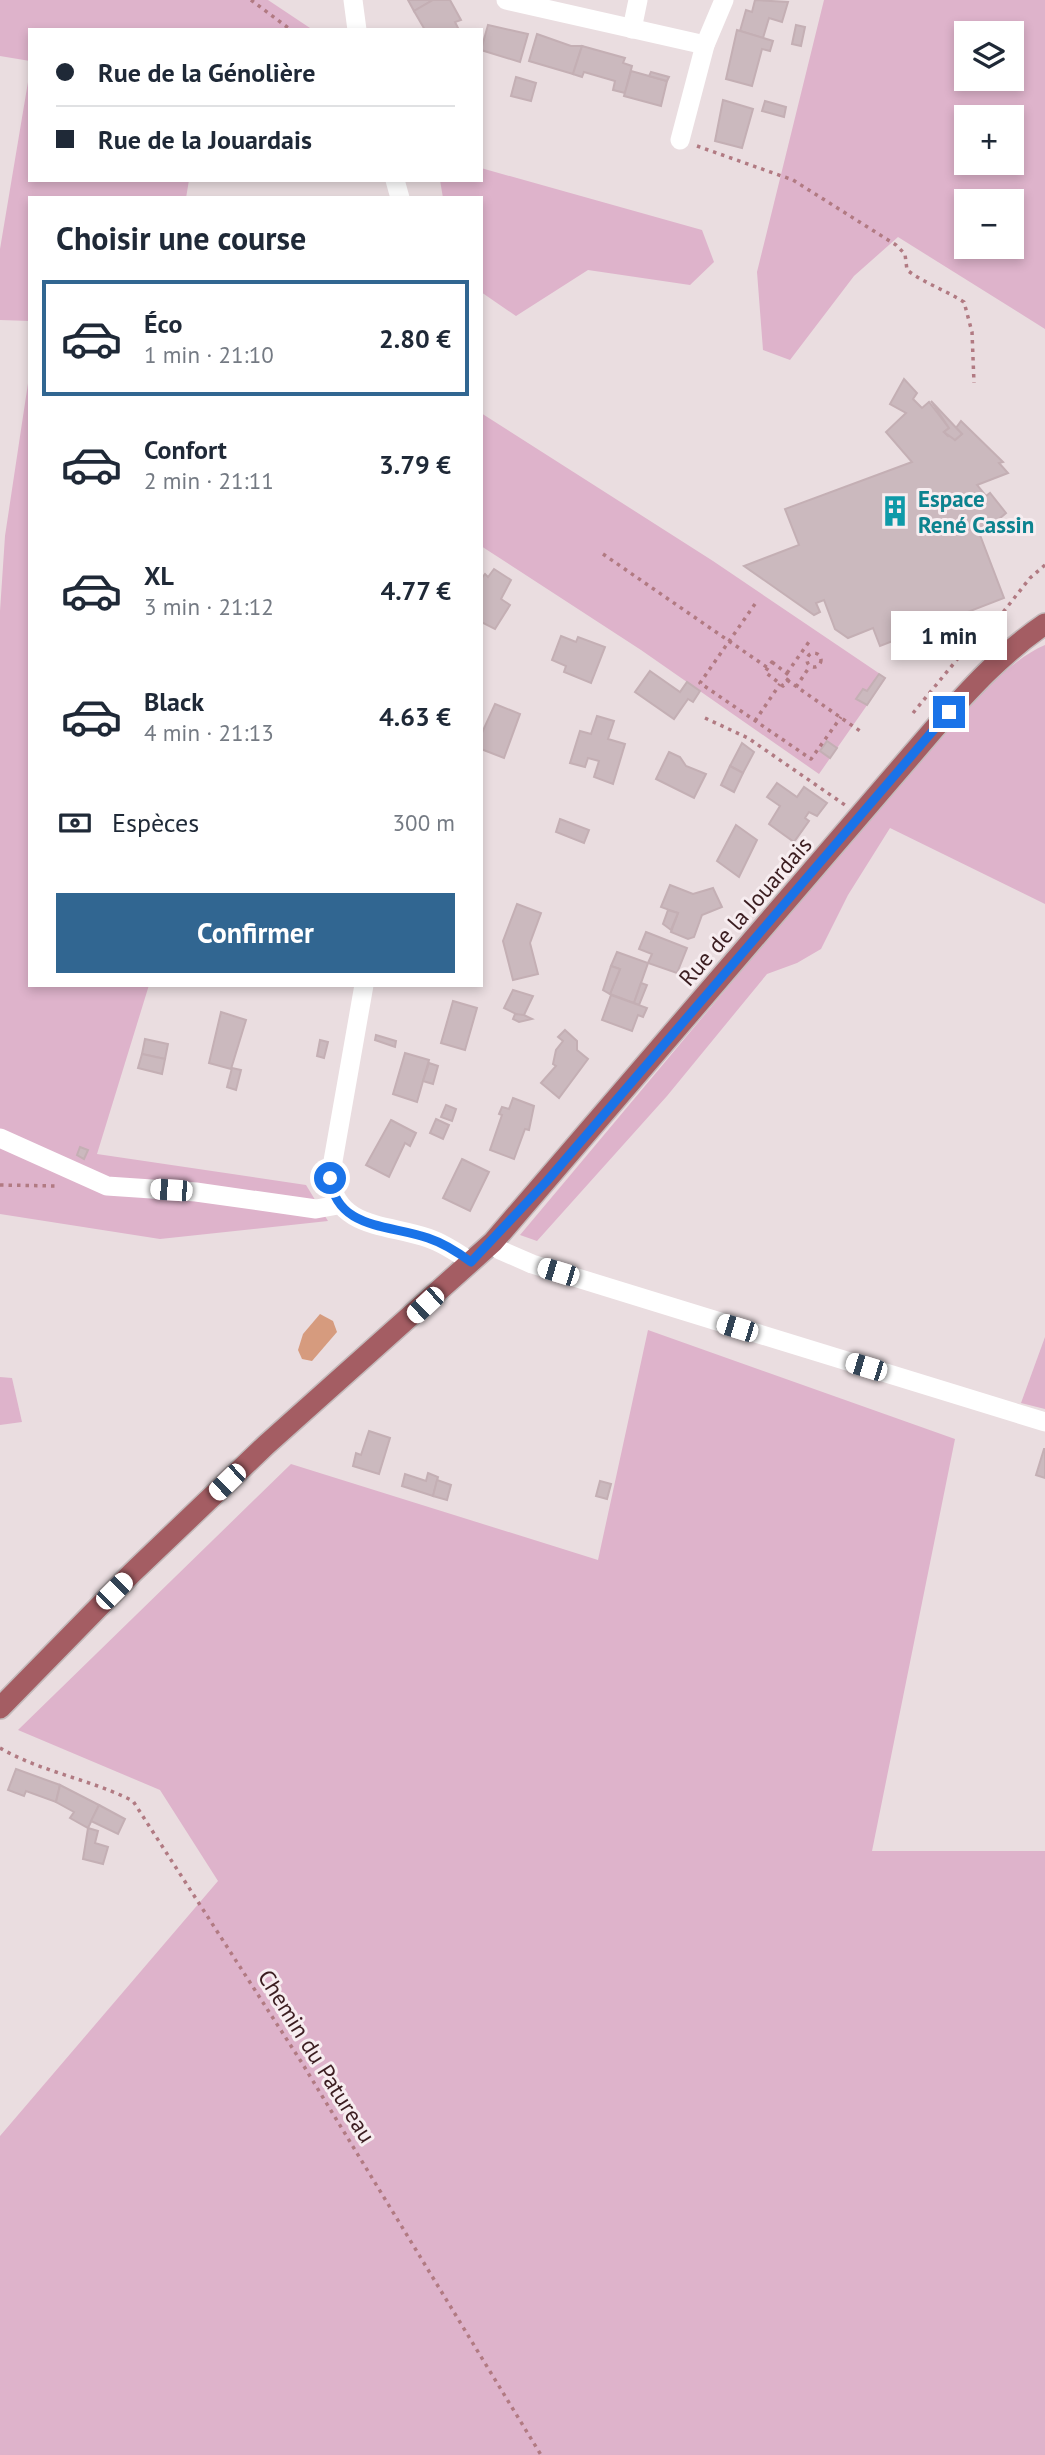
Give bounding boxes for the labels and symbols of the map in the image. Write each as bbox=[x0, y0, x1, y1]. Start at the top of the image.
place label: Espace René Cassin bbox=[918, 484, 1034, 539]
building icon: Espace René Cassin bbox=[878, 494, 912, 528]
callout: 1 min bbox=[891, 610, 1007, 660]
route end bbox=[933, 696, 965, 728]
street label: Rue de la Jouardais bbox=[672, 830, 818, 992]
route start bbox=[314, 1162, 346, 1194]
car bbox=[150, 1178, 193, 1202]
car bbox=[535, 1256, 582, 1288]
car bbox=[403, 1283, 448, 1327]
car bbox=[714, 1312, 761, 1344]
car bbox=[843, 1351, 890, 1383]
car bbox=[205, 1460, 250, 1504]
car bbox=[92, 1569, 137, 1613]
street label: Chemin du Patureau bbox=[252, 1964, 382, 2148]

